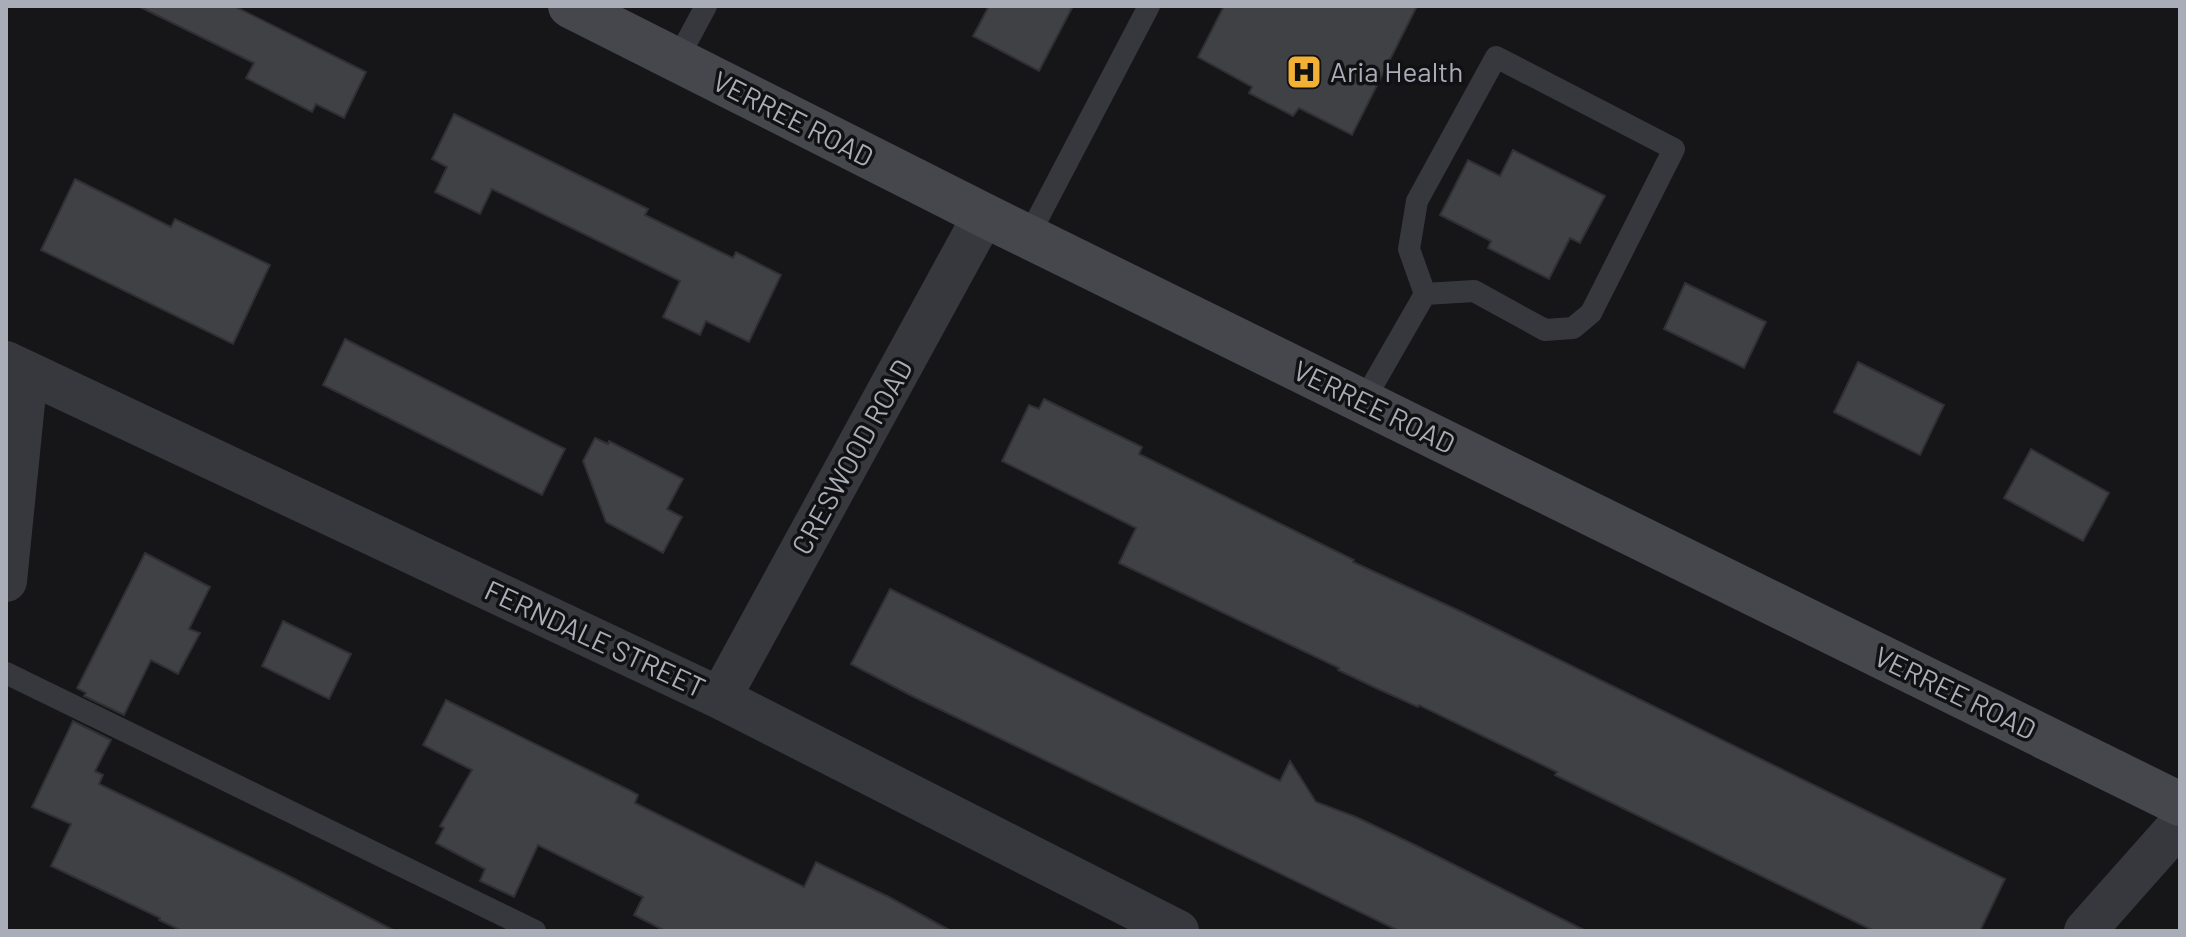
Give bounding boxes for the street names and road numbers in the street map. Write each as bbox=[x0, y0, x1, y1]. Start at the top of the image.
street label: VERREE ROAD bbox=[707, 63, 879, 173]
street label: VERREE ROAD bbox=[1288, 352, 1461, 460]
street label: CRESWOOD ROAD bbox=[783, 353, 919, 560]
street label: FERNDALE STREET bbox=[480, 572, 711, 704]
street label: VERREE ROAD bbox=[1869, 638, 2042, 746]

